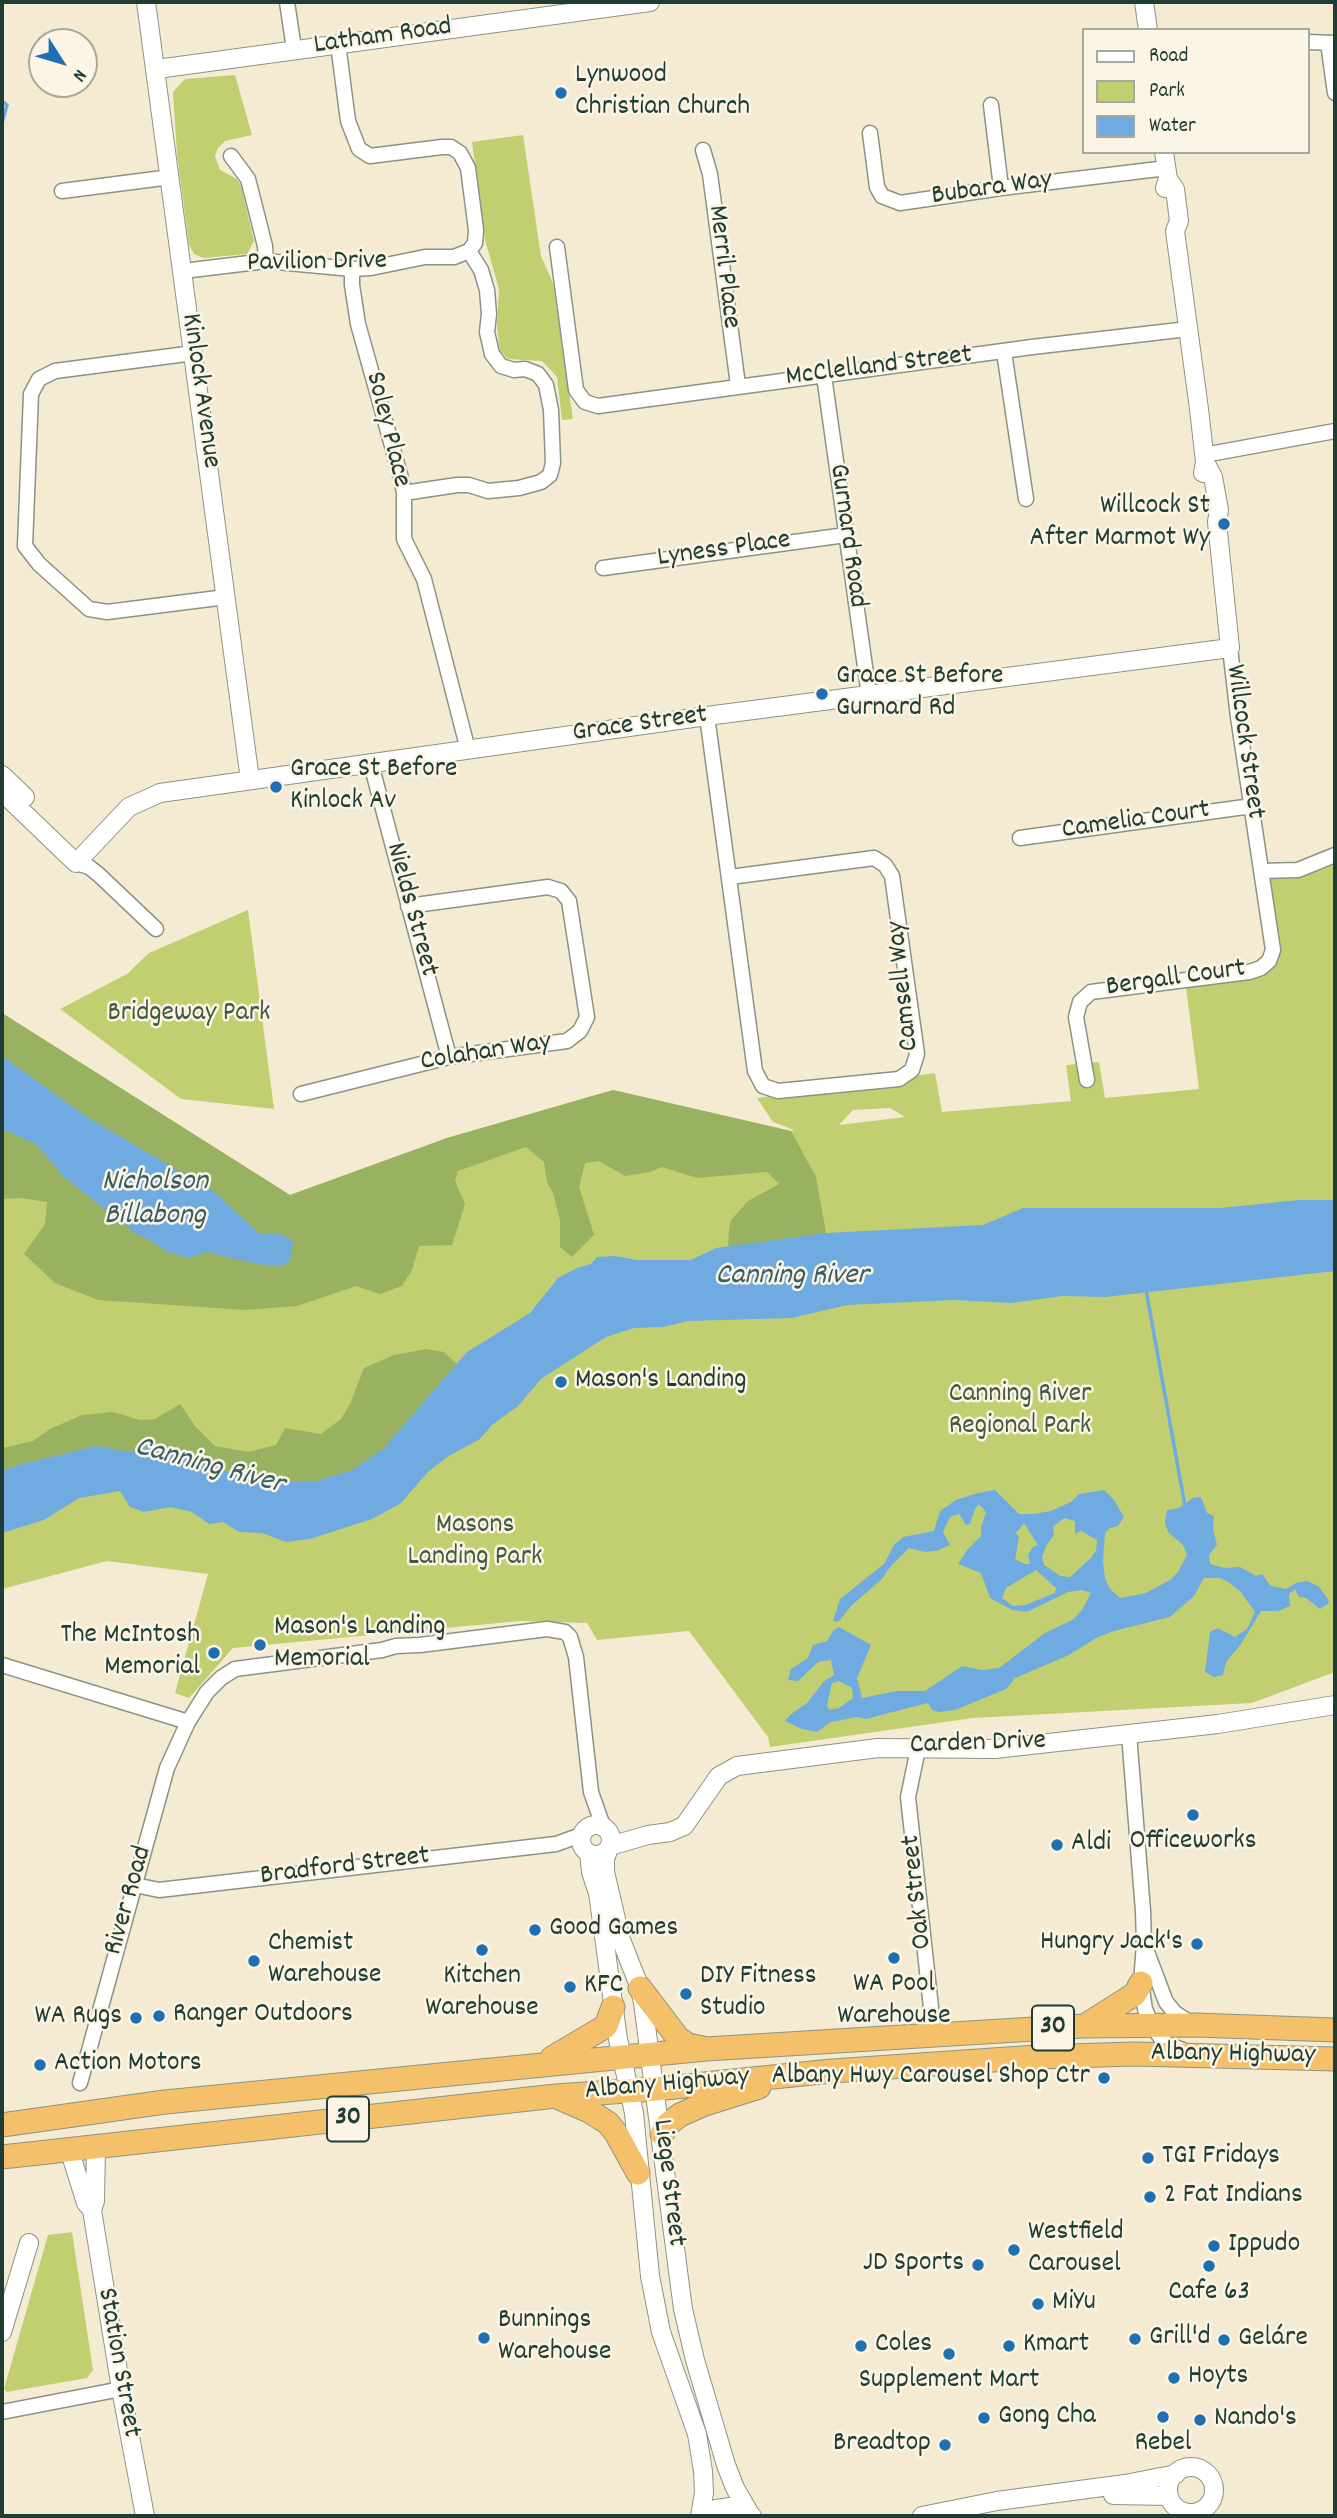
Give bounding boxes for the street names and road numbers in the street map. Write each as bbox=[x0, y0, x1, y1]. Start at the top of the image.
street label: Latham Road bbox=[312, 12, 454, 64]
street label: Bubara Way bbox=[930, 165, 1054, 215]
street label: Merril Place bbox=[698, 204, 746, 330]
street label: Pavilion Drive bbox=[247, 246, 387, 282]
street label: Kinlock Avenue bbox=[172, 311, 226, 471]
street label: McClelland Street bbox=[784, 340, 974, 396]
street label: Soley Place bbox=[355, 369, 417, 491]
street label: Gurnard Road bbox=[819, 462, 873, 610]
street label: Lyness Place bbox=[655, 525, 793, 577]
street label: Willcock Street bbox=[1216, 663, 1270, 821]
street label: Grace Street bbox=[570, 700, 710, 752]
street label: Camelia Court bbox=[1060, 795, 1212, 849]
street label: Nields Street bbox=[376, 839, 444, 981]
street label: Camsell Way bbox=[881, 919, 929, 1053]
street label: Bergall Court bbox=[1104, 954, 1248, 1006]
street label: Colahan Way bbox=[418, 1027, 554, 1081]
street label: Carden Drive bbox=[909, 1726, 1047, 1764]
street label: Oak Street bbox=[896, 1833, 942, 1951]
street label: Bradford Street bbox=[258, 1841, 432, 1895]
street label: River Road bbox=[98, 1843, 162, 1959]
road number: 30 bbox=[1032, 2006, 1074, 2050]
street label: Albany Highway bbox=[1150, 2038, 1316, 2074]
street label: Albany Highway bbox=[583, 2062, 751, 2110]
road number: 30 bbox=[327, 2096, 369, 2142]
street label: Liege Street bbox=[643, 2117, 691, 2249]
street label: Station Street bbox=[87, 2286, 147, 2440]

